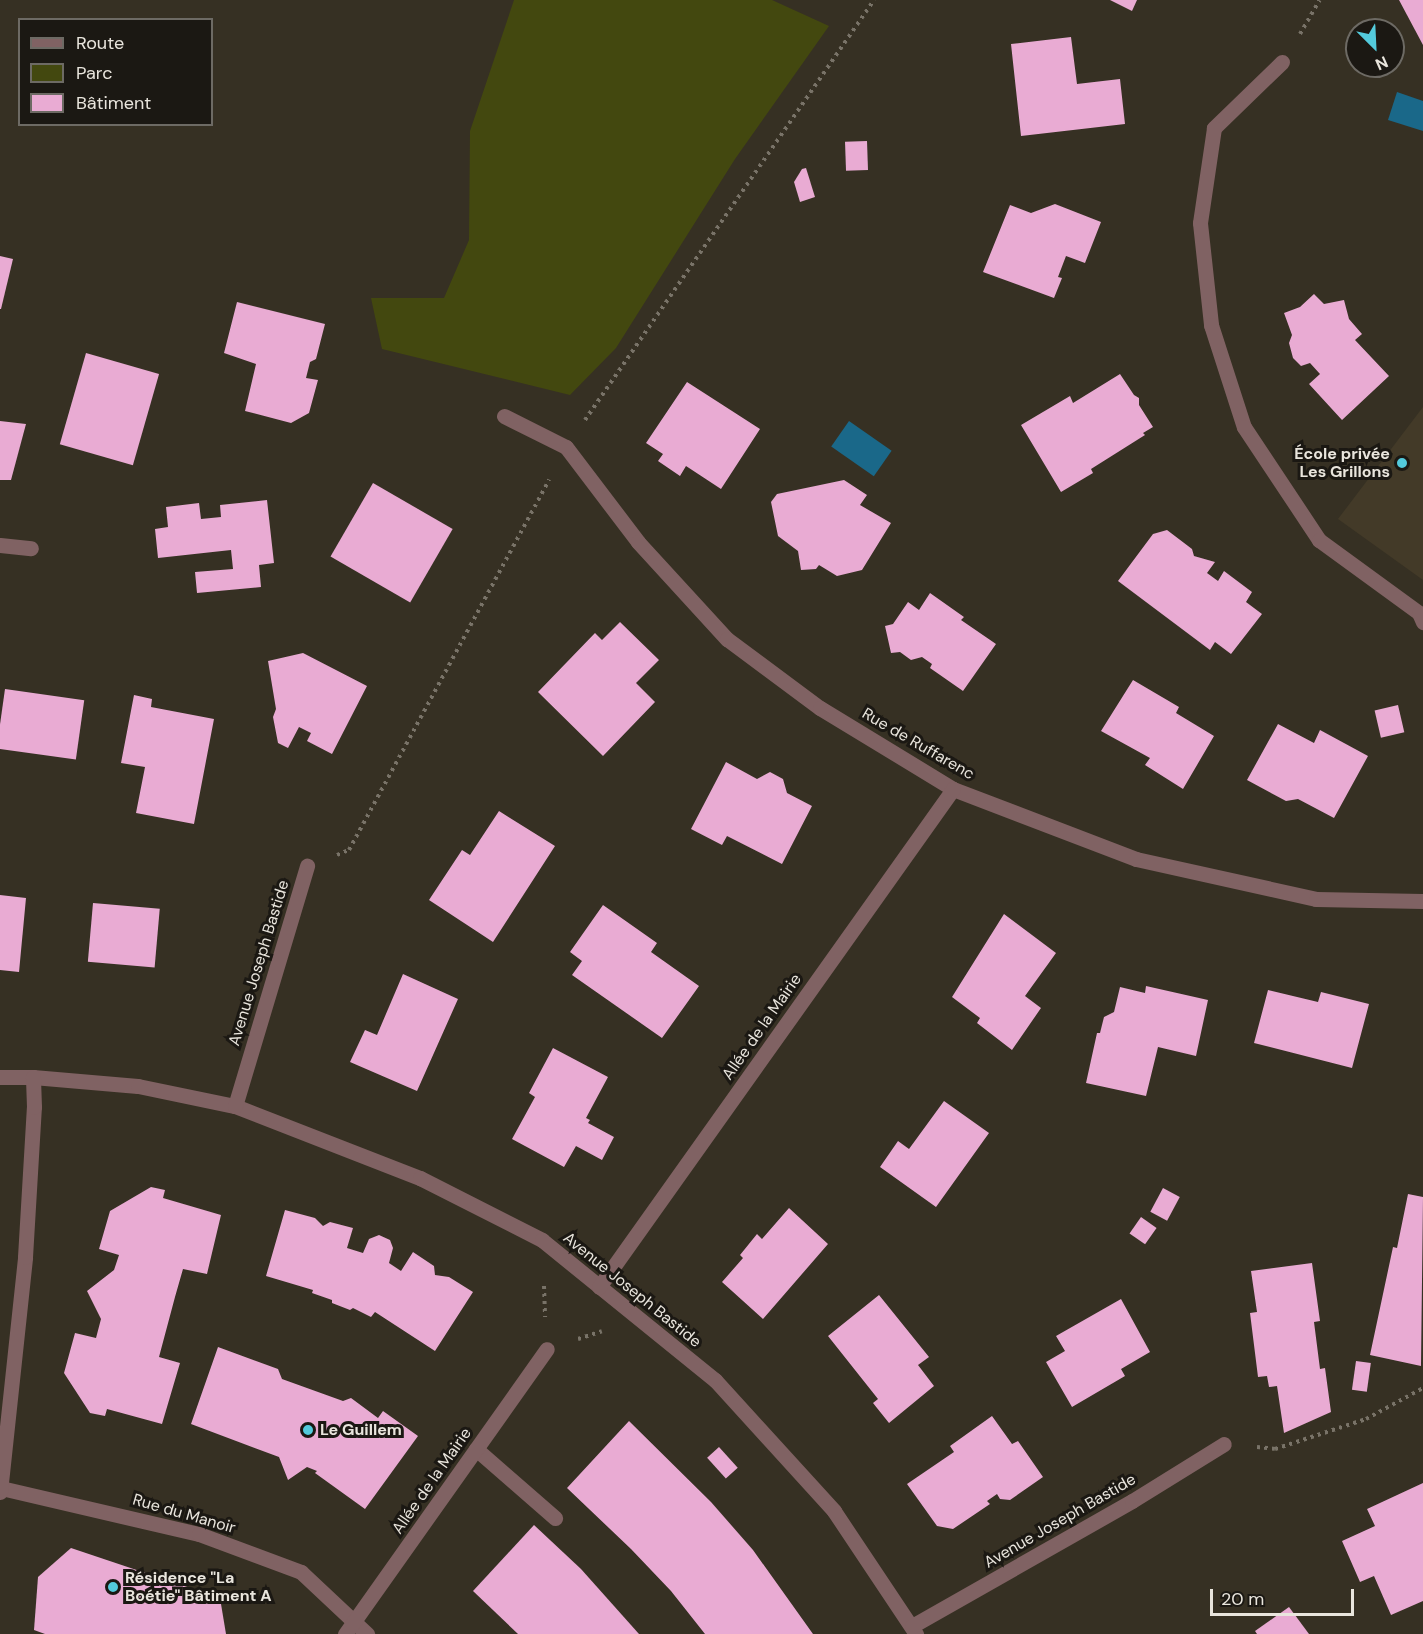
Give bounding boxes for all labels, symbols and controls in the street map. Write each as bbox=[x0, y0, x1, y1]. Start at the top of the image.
legend bbox=[18, 18, 213, 126]
north arrow bbox=[1345, 18, 1405, 78]
text: Route bbox=[76, 31, 124, 55]
text: N bbox=[1372, 51, 1391, 75]
text: Parc bbox=[76, 61, 112, 85]
text: Bâtiment bbox=[76, 91, 151, 115]
place label: École privée Les Grillons bbox=[1294, 444, 1390, 482]
marker: École privée Les Grillons bbox=[1395, 456, 1409, 470]
street label: Rue de Ruffarenc bbox=[858, 704, 978, 784]
street label: Avenue Joseph Bastide bbox=[225, 878, 293, 1048]
street label: Allée de la Mairie bbox=[718, 970, 806, 1084]
street label: Avenue Joseph Bastide bbox=[559, 1228, 705, 1352]
place label: Le Guillem bbox=[320, 1420, 402, 1440]
marker: Le Guillem bbox=[301, 1423, 315, 1437]
street label: Allée de la Mairie bbox=[388, 1424, 476, 1538]
street label: Avenue Joseph Bastide bbox=[981, 1470, 1139, 1572]
street label: Rue du Manoir bbox=[130, 1490, 238, 1538]
place label: Résidence "La Boétie" Bâtiment A bbox=[125, 1568, 272, 1606]
scale bar bbox=[1213, 1577, 1357, 1615]
marker: Résidence "La Boétie" Bâtiment A bbox=[106, 1580, 120, 1594]
text: 20 m bbox=[1221, 1587, 1264, 1611]

